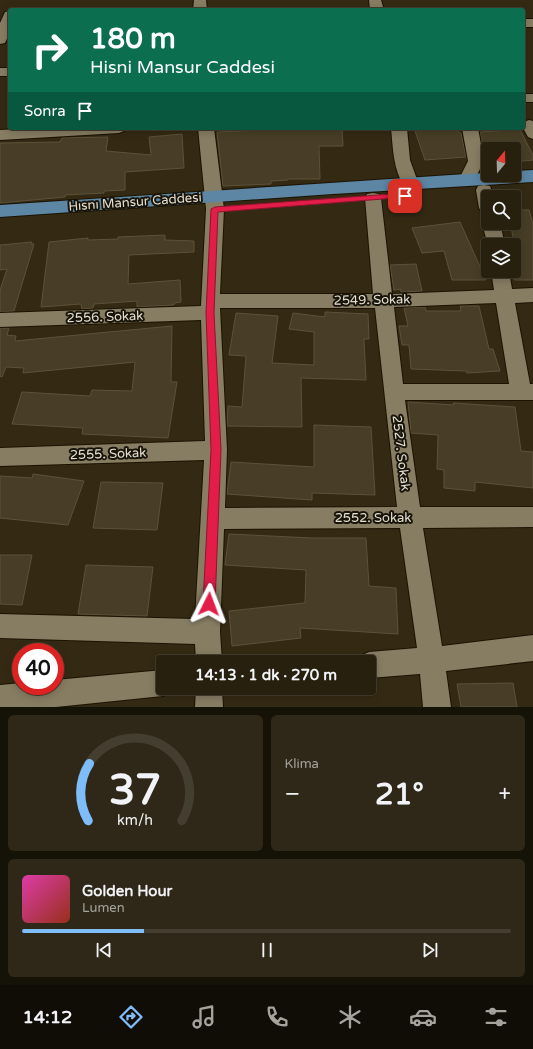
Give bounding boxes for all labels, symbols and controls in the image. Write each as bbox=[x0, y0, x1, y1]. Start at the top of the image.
text: 180 m bbox=[90, 22, 176, 56]
icon: right bbox=[24, 24, 76, 76]
text: Hisni Mansur Caddesi bbox=[90, 56, 275, 78]
icon: arrive bbox=[74, 100, 96, 122]
text: Sonra bbox=[24, 102, 66, 120]
north arrow bbox=[481, 142, 521, 182]
map controls bbox=[481, 142, 521, 278]
pin bbox=[388, 179, 422, 213]
icon: arrive bbox=[394, 185, 416, 207]
street label: Hısnı Mansur Caddesi bbox=[68, 189, 202, 215]
button: search bbox=[481, 190, 521, 230]
button: layers bbox=[481, 238, 521, 278]
street label: 2549. Sokak bbox=[334, 291, 410, 309]
street label: 2556. Sokak bbox=[66, 308, 144, 326]
street label: 2527. Sokak bbox=[388, 414, 414, 492]
street label: 2555. Sokak bbox=[69, 445, 147, 463]
street label: 2552. Sokak bbox=[335, 510, 411, 526]
position arrow bbox=[188, 583, 230, 625]
speed limit sign: 40 bbox=[12, 643, 64, 695]
text: 14:13 · 1 dk · 270 m bbox=[195, 666, 337, 684]
text: Klima bbox=[285, 756, 319, 772]
text: 37 bbox=[109, 766, 161, 816]
text: 21° bbox=[375, 776, 424, 813]
text: − bbox=[285, 781, 300, 807]
text: + bbox=[499, 781, 511, 807]
text: km/h bbox=[117, 812, 153, 829]
text: Golden Hour bbox=[82, 882, 172, 900]
text: Lumen bbox=[82, 900, 125, 916]
icon: previous bbox=[93, 939, 115, 961]
icon: pause bbox=[256, 939, 278, 961]
icon: next bbox=[419, 939, 441, 961]
icon: directions bbox=[117, 1003, 145, 1031]
icon: music bbox=[190, 1003, 218, 1031]
icon: phone bbox=[263, 1003, 291, 1031]
icon: climate bbox=[336, 1003, 364, 1031]
icon: car bbox=[409, 1003, 437, 1031]
icon: filters bbox=[482, 1003, 510, 1031]
text: 14:12 bbox=[23, 1006, 72, 1028]

